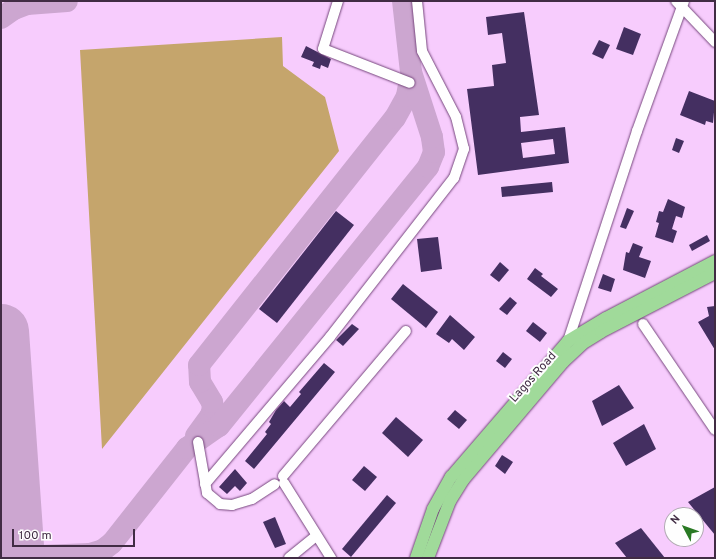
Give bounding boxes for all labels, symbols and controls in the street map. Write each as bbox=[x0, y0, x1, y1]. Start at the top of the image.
street label: Lagos Road bbox=[508, 350, 560, 406]
north arrow bbox=[664, 507, 704, 547]
text: N bbox=[668, 512, 684, 527]
scale bar bbox=[14, 521, 137, 547]
text: 100 m bbox=[19, 528, 52, 544]

